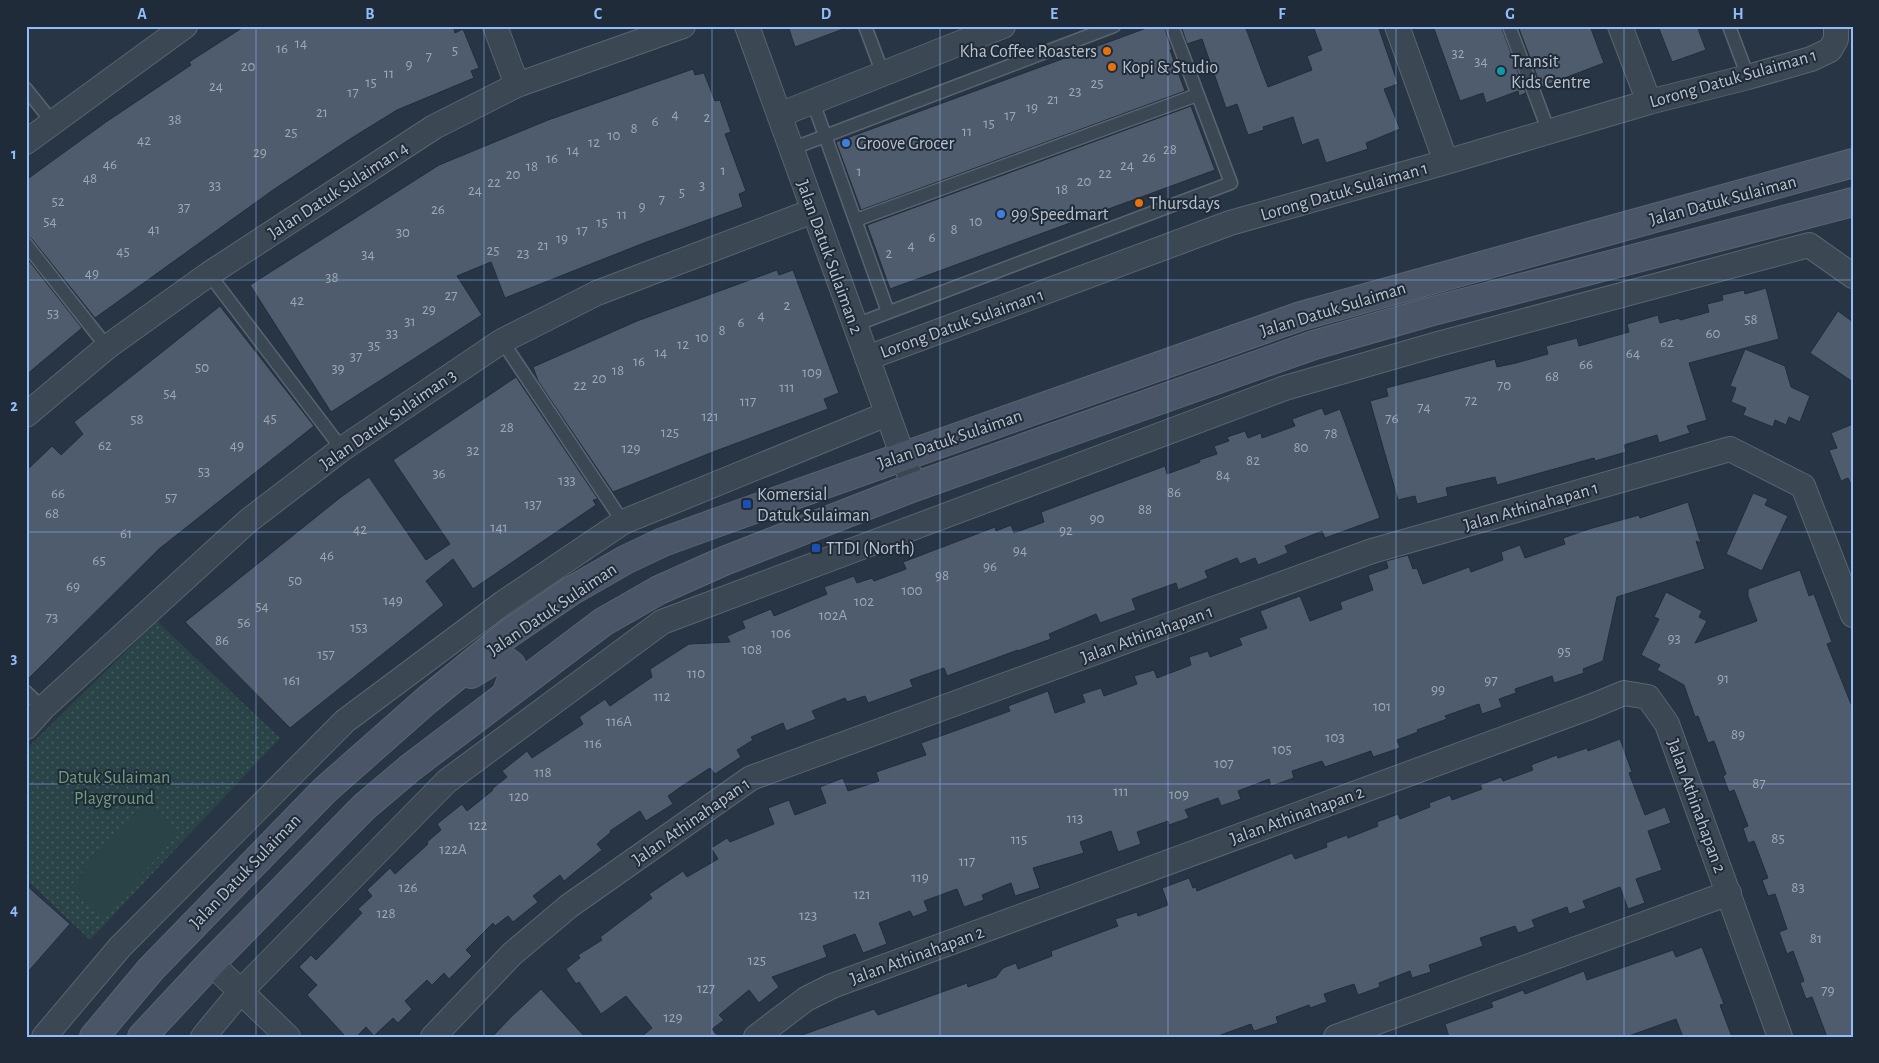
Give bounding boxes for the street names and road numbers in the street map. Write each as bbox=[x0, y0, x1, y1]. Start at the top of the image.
street label: Lorong Datuk Sulaiman 1 bbox=[1648, 46, 1819, 111]
street label: Jalan Datuk Sulaiman 4 bbox=[265, 139, 412, 243]
street label: Lorong Datuk Sulaiman 1 bbox=[1259, 159, 1430, 224]
street label: Jalan Datuk Sulaiman bbox=[1648, 173, 1799, 229]
street label: Jalan Datuk Sulaiman 2 bbox=[793, 178, 865, 337]
street label: Jalan Datuk Sulaiman bbox=[1258, 279, 1408, 341]
street label: Lorong Datuk Sulaiman 1 bbox=[878, 286, 1047, 362]
street label: Jalan Datuk Sulaiman 3 bbox=[317, 366, 460, 473]
street label: Jalan Datuk Sulaiman bbox=[876, 407, 1025, 473]
street label: Jalan Athinahapan 1 bbox=[1462, 479, 1601, 535]
street label: Jalan Datuk Sulaiman bbox=[485, 560, 620, 660]
street label: Jalan Athinahapan 1 bbox=[1079, 603, 1216, 667]
street label: Jalan Athinahapan 2 bbox=[1664, 737, 1729, 876]
street label: Jalan Athinahapan 1 bbox=[630, 775, 754, 869]
street label: Jalan Athinahapan 2 bbox=[1228, 783, 1367, 848]
street label: Jalan Datuk Sulaiman bbox=[187, 811, 305, 932]
street label: Jalan Athinahapan 2 bbox=[848, 923, 987, 988]

